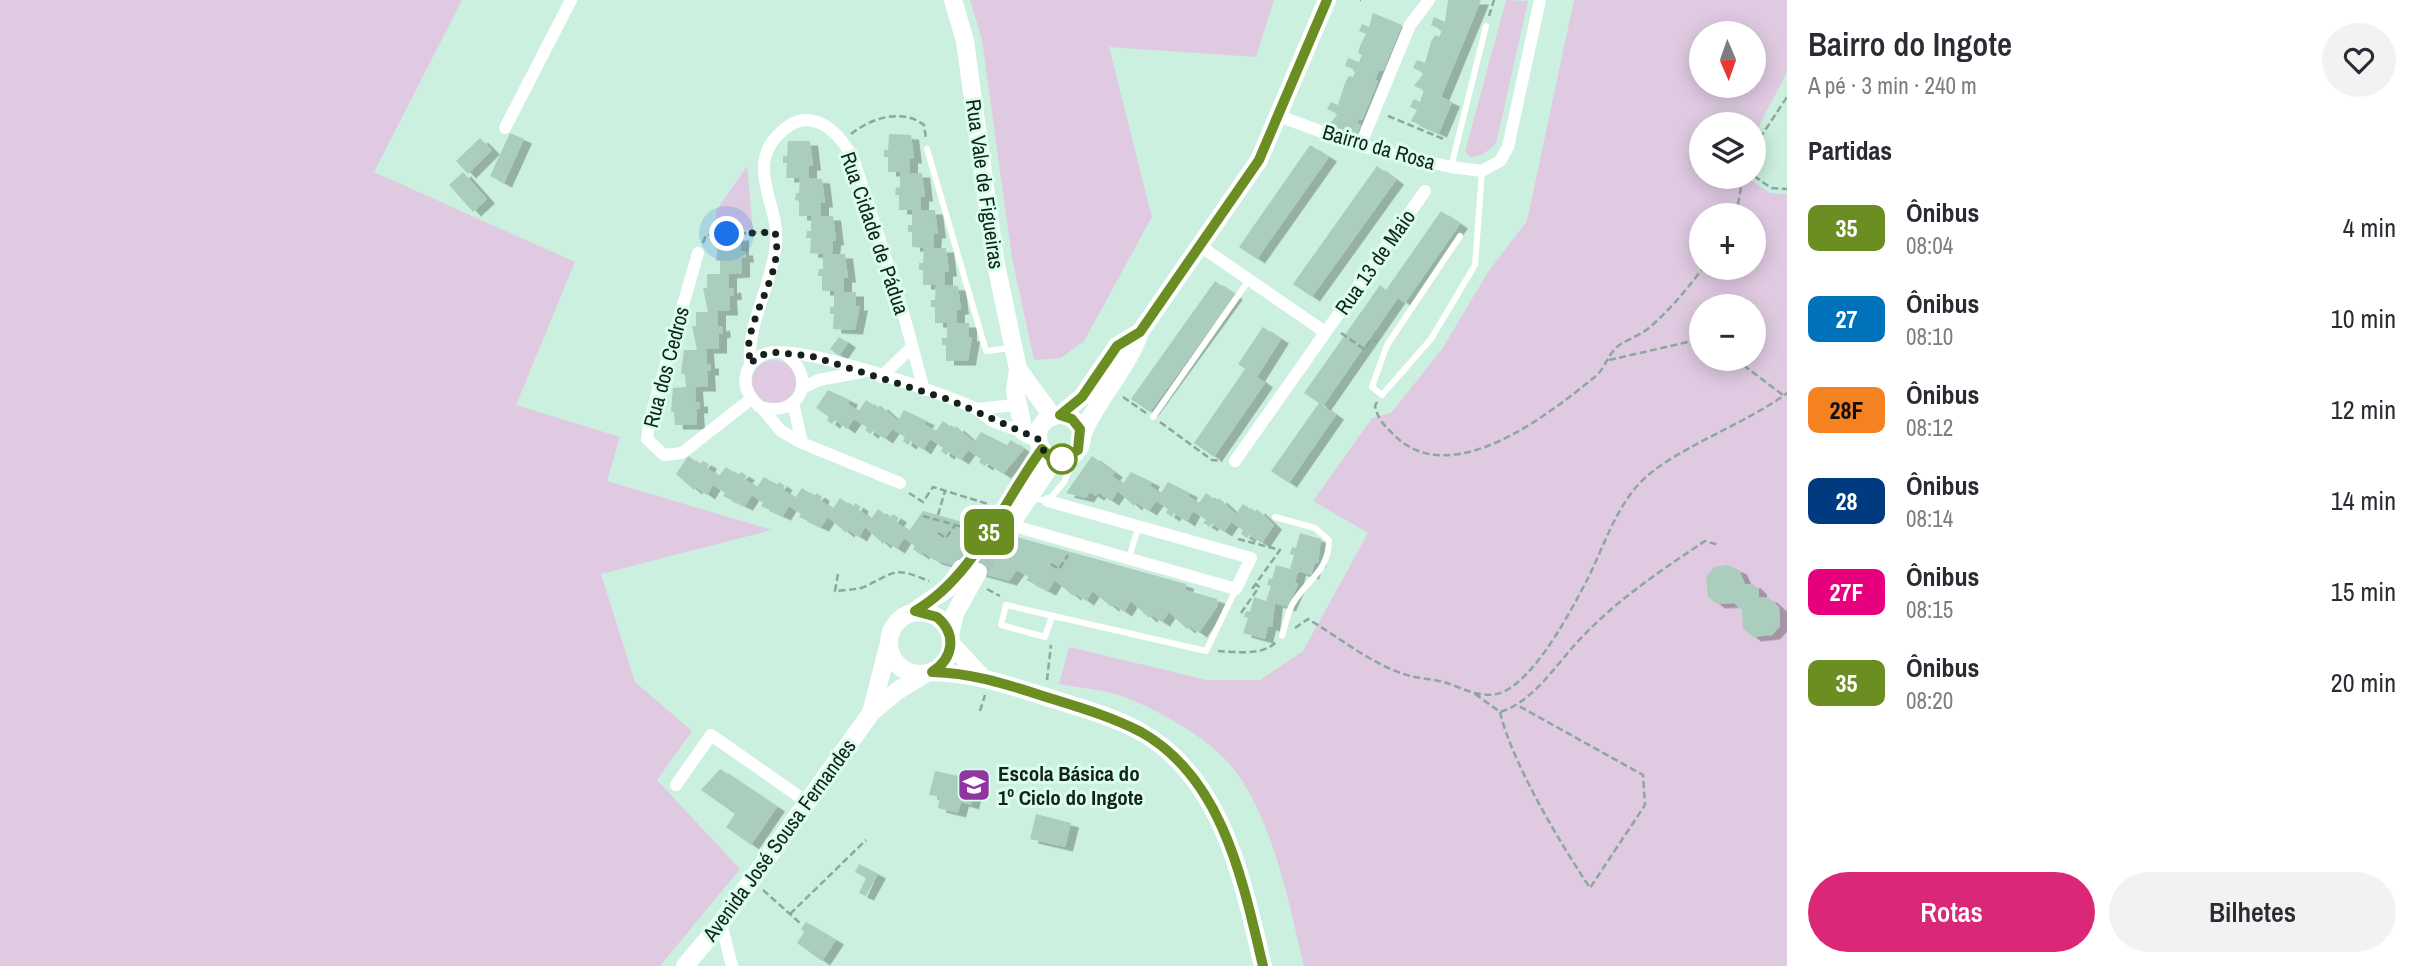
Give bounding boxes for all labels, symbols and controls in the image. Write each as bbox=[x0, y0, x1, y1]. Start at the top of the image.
north arrow bbox=[1689, 21, 1766, 98]
map controls bbox=[1689, 21, 1766, 371]
text: Bairro do Ingote bbox=[1808, 22, 2012, 66]
button: heart bbox=[2322, 23, 2396, 97]
text: A pé · 3 min · 240 m bbox=[1808, 70, 1977, 101]
street label: Rua Vale de Figueiras bbox=[959, 97, 1011, 271]
button: layers bbox=[1689, 112, 1766, 189]
street label: Bairro da Rosa bbox=[1319, 117, 1439, 177]
text: Partidas bbox=[1808, 133, 1892, 168]
street label: Rua Cidade de Pádua bbox=[834, 148, 917, 319]
text: Ônibus bbox=[1906, 195, 1979, 230]
street label: Rua 13 de Maio bbox=[1328, 203, 1422, 321]
button: + bbox=[1689, 203, 1766, 280]
text: 4 min bbox=[2343, 210, 2396, 245]
text: 35 bbox=[1836, 212, 1857, 244]
your location bbox=[709, 216, 744, 251]
text: 08:04 bbox=[1906, 230, 1953, 261]
text: Ônibus bbox=[1906, 286, 1979, 321]
button: − bbox=[1689, 294, 1766, 371]
text: 10 min bbox=[2331, 301, 2396, 336]
street label: Rua dos Cedros bbox=[636, 303, 696, 431]
text: 27 bbox=[1836, 303, 1857, 335]
text: 08:10 bbox=[1906, 321, 1953, 352]
text: Ônibus bbox=[1906, 377, 1979, 412]
text: 12 min bbox=[2331, 392, 2396, 427]
text: 28F bbox=[1830, 394, 1863, 426]
text: 08:12 bbox=[1906, 412, 1953, 443]
unlabelled marker bbox=[1047, 444, 1077, 474]
text: Ônibus bbox=[1906, 468, 1979, 503]
text: 14 min bbox=[2331, 483, 2396, 518]
text: 28 bbox=[1836, 485, 1857, 517]
text: 08:14 bbox=[1906, 503, 1953, 534]
line badge: 35 bbox=[958, 509, 1020, 555]
text: 35 bbox=[978, 516, 1000, 548]
text: Ônibus bbox=[1906, 559, 1979, 594]
text: 15 min bbox=[2331, 574, 2396, 609]
text: 27F bbox=[1830, 576, 1863, 608]
text: 08:15 bbox=[1906, 594, 1953, 625]
text: Ônibus bbox=[1906, 650, 1979, 685]
text: 20 min bbox=[2331, 665, 2396, 700]
text: 35 bbox=[1836, 667, 1857, 699]
text: 08:20 bbox=[1906, 685, 1953, 716]
street label: Avenida José Sousa Fernandes bbox=[695, 733, 862, 948]
place label: Escola Básica do 1º Ciclo do Ingote bbox=[998, 759, 1143, 812]
school or university icon: Escola Básica do 1º Ciclo do Ingote bbox=[955, 766, 993, 804]
button: Rotas bbox=[1808, 872, 2095, 952]
button: Bilhetes bbox=[2109, 872, 2396, 952]

